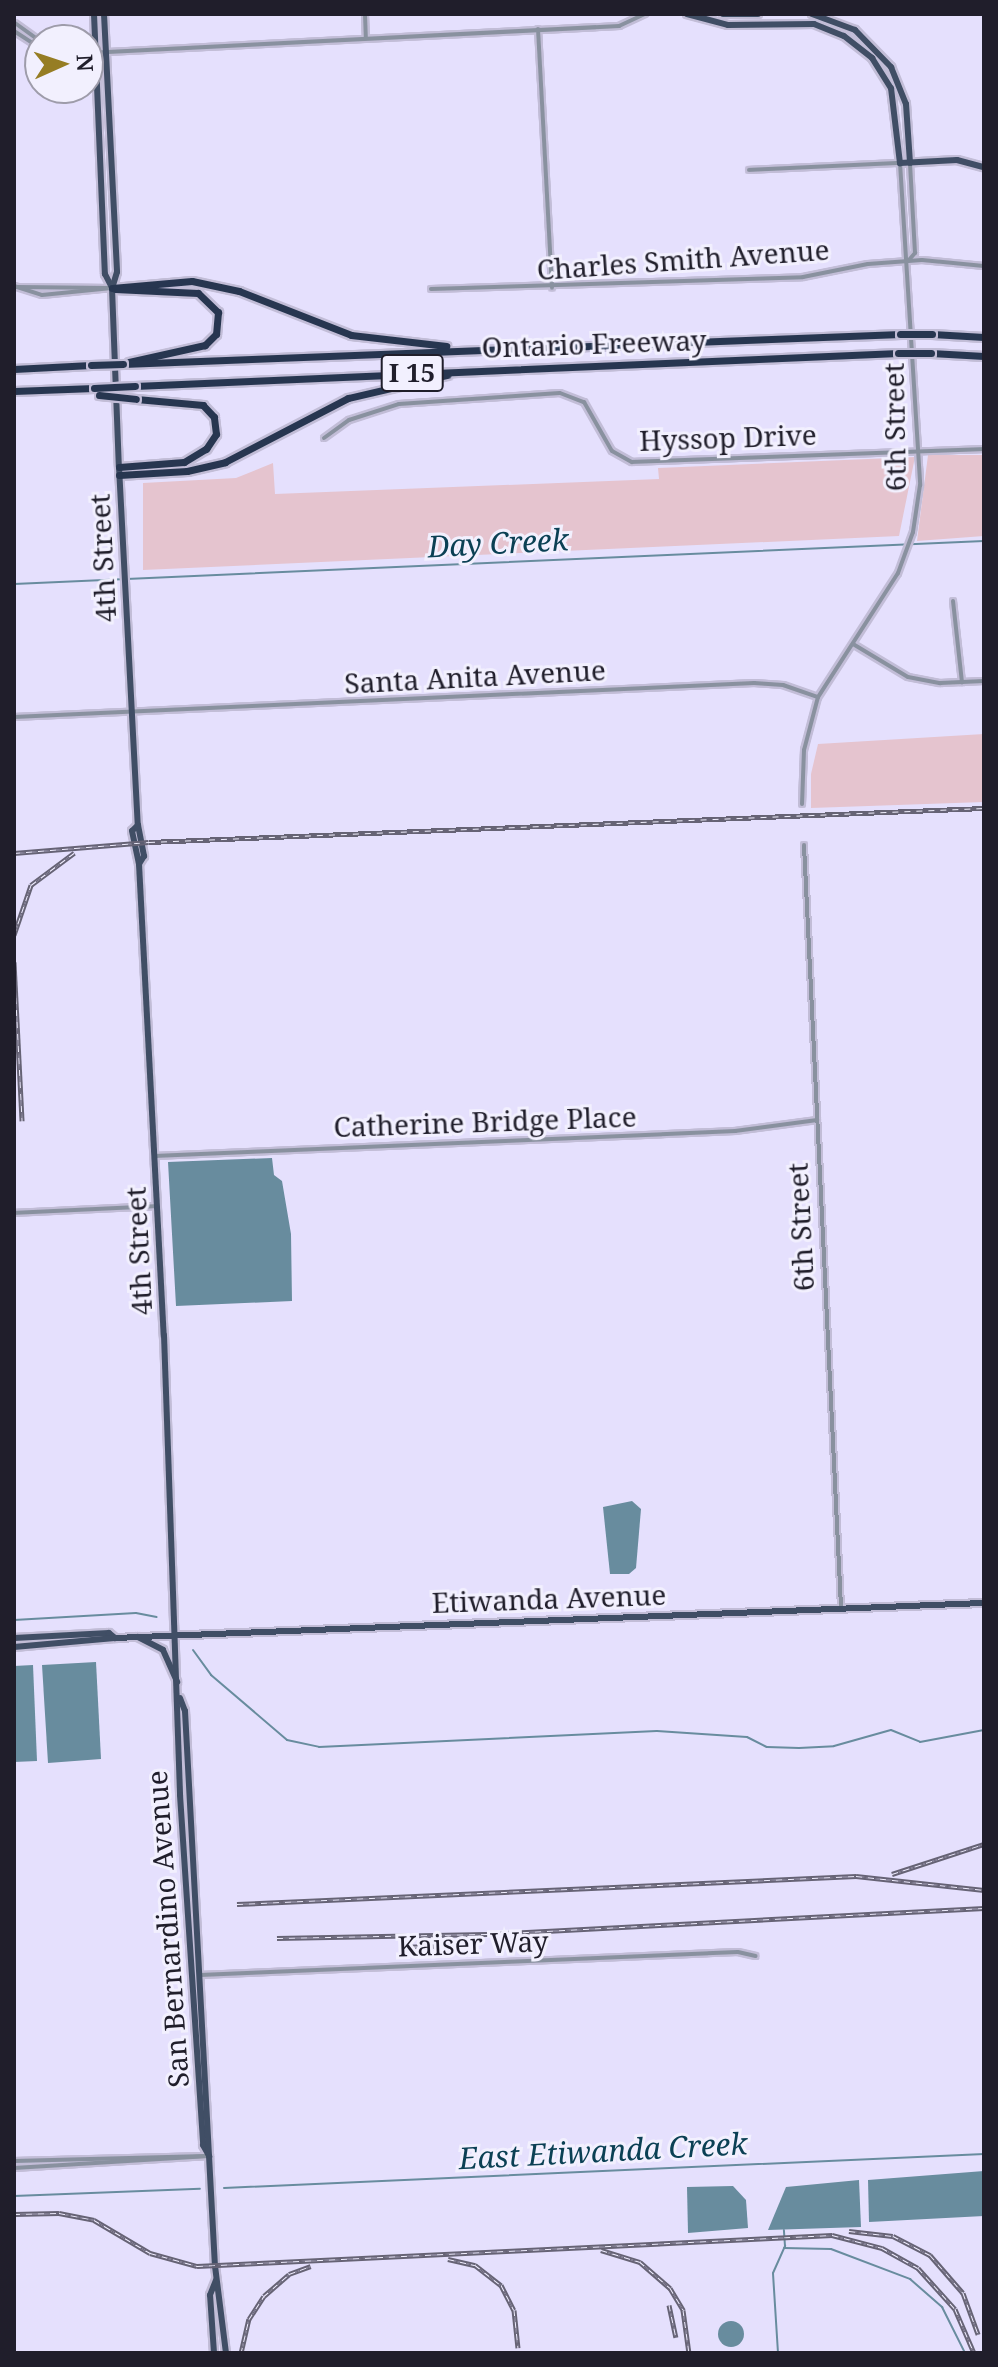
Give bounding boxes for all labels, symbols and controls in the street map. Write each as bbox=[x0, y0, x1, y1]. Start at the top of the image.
north arrow bbox=[24, 24, 104, 104]
text: N bbox=[71, 53, 101, 72]
street label: Charles Smith Avenue bbox=[536, 232, 830, 286]
street label: Ontario Freeway bbox=[481, 322, 707, 364]
road number: I 15 bbox=[380, 351, 444, 395]
street label: 6th Street bbox=[876, 362, 912, 492]
street label: Hyssop Drive bbox=[639, 417, 817, 457]
street label: 4th Street bbox=[82, 493, 122, 623]
water label: Day Creek bbox=[427, 521, 569, 565]
street label: Santa Anita Avenue bbox=[343, 652, 607, 700]
street label: Catherine Bridge Place bbox=[333, 1099, 637, 1143]
street label: 6th Street bbox=[780, 1162, 820, 1292]
street label: 4th Street bbox=[118, 1186, 158, 1316]
street label: Etiwanda Avenue bbox=[431, 1577, 667, 1619]
street label: San Bernardino Avenue bbox=[139, 1769, 195, 2089]
street label: Kaiser Way bbox=[397, 1924, 549, 1962]
water label: East Etiwanda Creek bbox=[458, 2125, 748, 2177]

